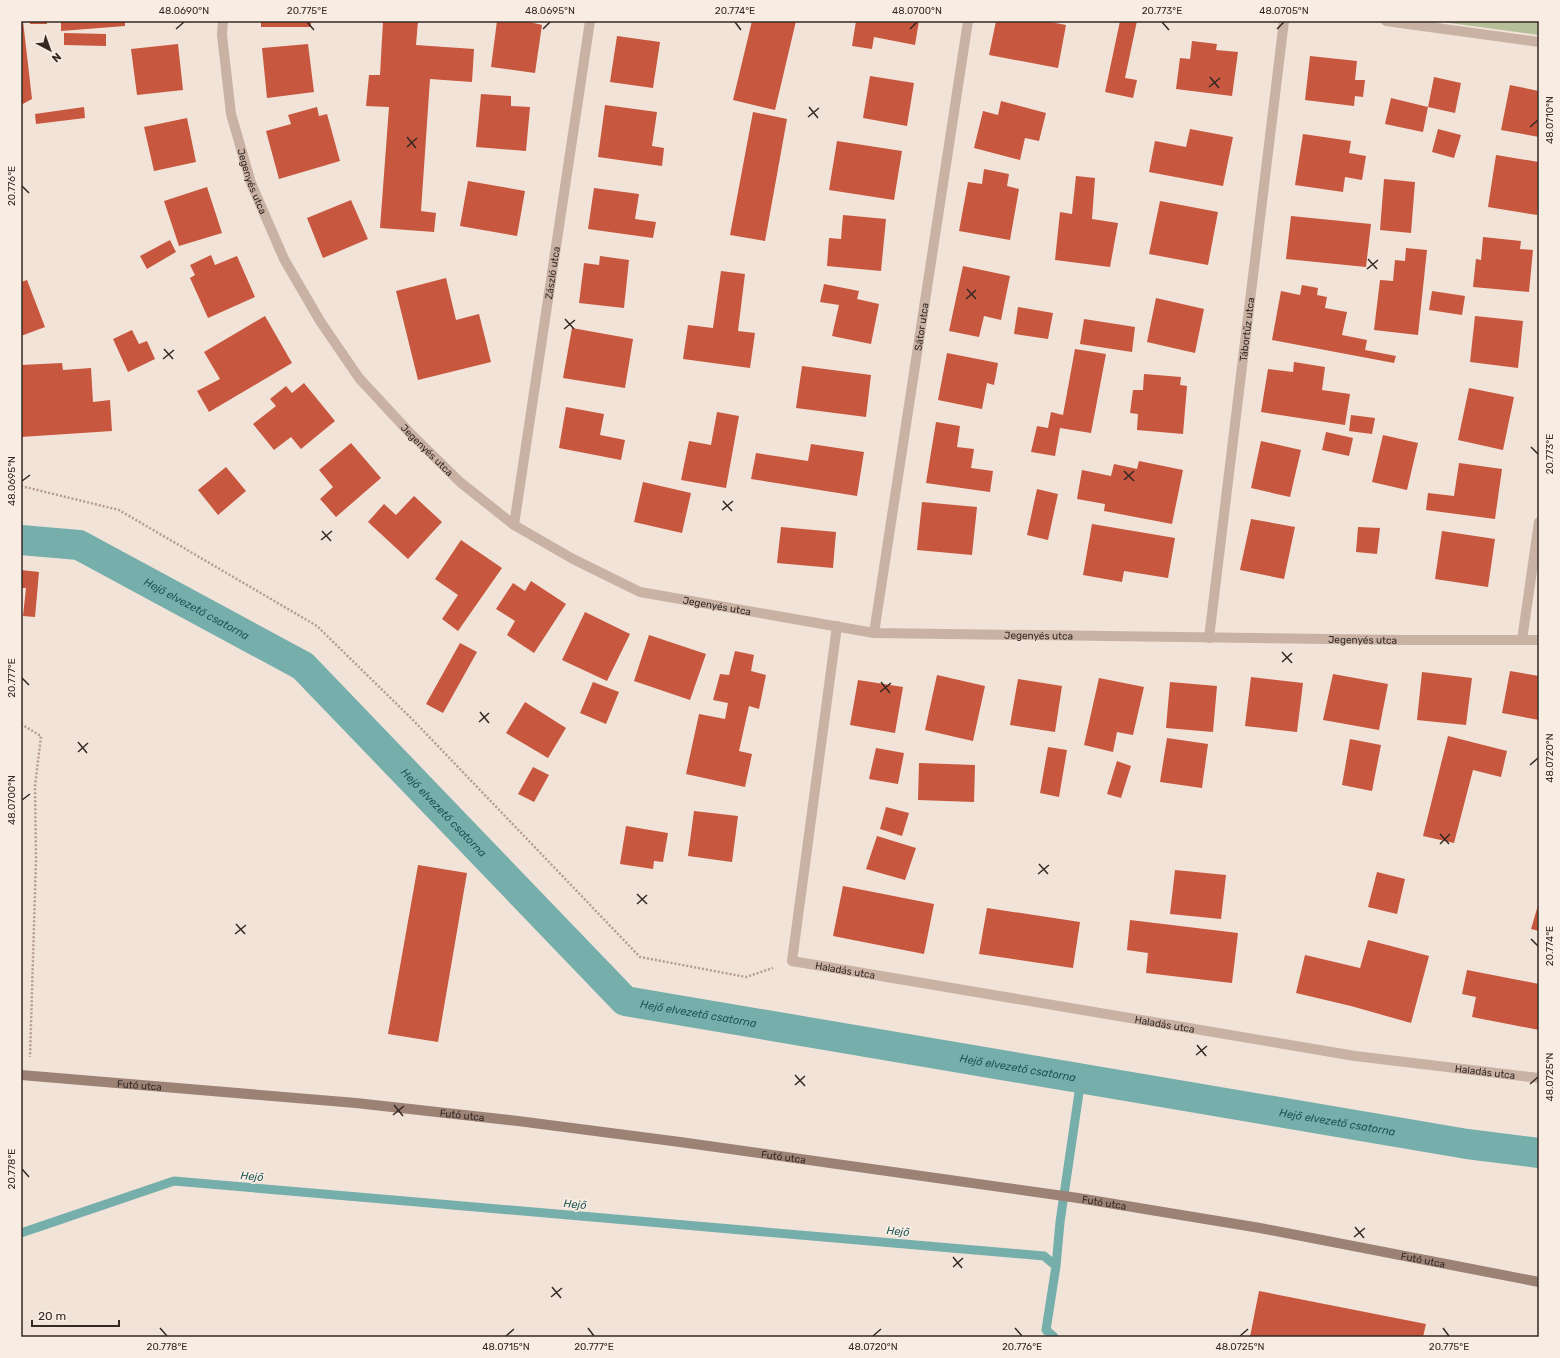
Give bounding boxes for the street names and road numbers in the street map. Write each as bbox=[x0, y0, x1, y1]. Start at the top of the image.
street label: Jegenyés utca bbox=[234, 147, 269, 216]
street label: Zászló utca bbox=[543, 246, 563, 300]
street label: Tábortűz utca bbox=[1238, 297, 1257, 362]
street label: Sátor utca bbox=[912, 302, 932, 352]
street label: Jegenyés utca bbox=[398, 422, 455, 479]
street label: Jegenyés utca bbox=[682, 595, 752, 618]
street label: Jegenyés utca bbox=[1004, 630, 1073, 643]
street label: Jegenyés utca bbox=[1328, 634, 1397, 647]
street label: Haladás utca bbox=[814, 960, 876, 982]
street label: Haladás utca bbox=[1134, 1014, 1195, 1036]
street label: Haladás utca bbox=[1454, 1063, 1516, 1082]
street label: Futó utca bbox=[117, 1078, 162, 1094]
street label: Futó utca bbox=[439, 1107, 485, 1124]
street label: Futó utca bbox=[760, 1148, 806, 1167]
street label: Futó utca bbox=[1081, 1194, 1127, 1213]
street label: Futó utca bbox=[1400, 1250, 1446, 1271]

